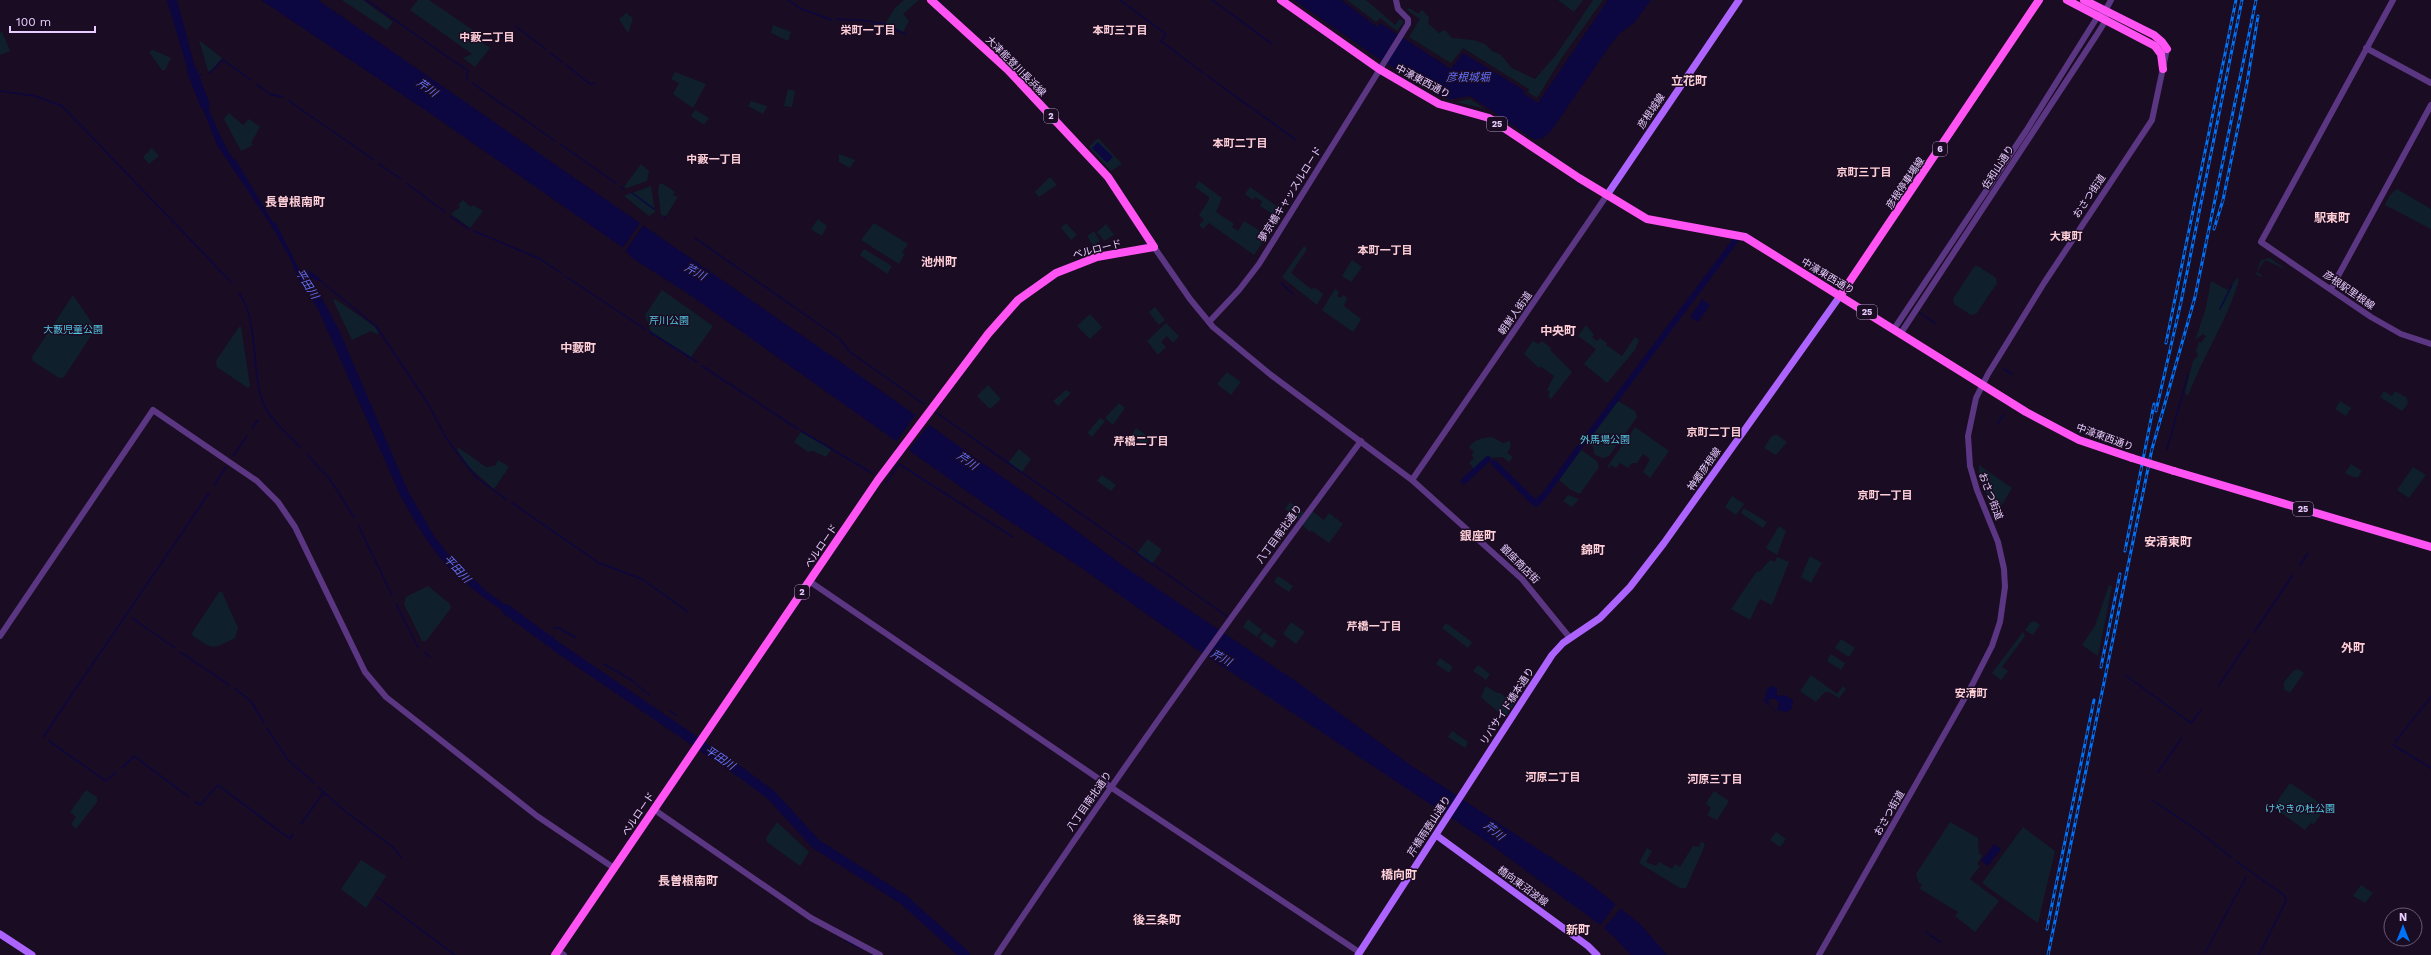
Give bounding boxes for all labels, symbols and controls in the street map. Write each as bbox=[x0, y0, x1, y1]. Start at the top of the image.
scale bar bbox=[10, 8, 95, 34]
text: 100 m bbox=[16, 15, 51, 29]
district label: 栄町一丁目 bbox=[841, 24, 896, 37]
district label: 本町三丁目 bbox=[1093, 24, 1148, 37]
district label: 中藪二丁目 bbox=[460, 31, 515, 44]
street label: 大津能登川長浜線 bbox=[984, 34, 1048, 98]
street label: 中濠東西通り bbox=[1394, 62, 1452, 100]
water label: 彦根城堀 bbox=[1446, 71, 1492, 84]
district label: 立花町 bbox=[1671, 74, 1707, 88]
water label: 芹川 bbox=[414, 76, 441, 100]
street label: 彦根城線 bbox=[1635, 91, 1667, 131]
road number: 2 bbox=[1044, 109, 1058, 123]
road number: 25 bbox=[1487, 117, 1507, 131]
district label: 本町二丁目 bbox=[1213, 137, 1268, 150]
road number: 6 bbox=[1933, 142, 1947, 156]
street label: 佐和山通り bbox=[1980, 143, 2016, 191]
street label: 夢京橋キャッスルロード bbox=[1256, 144, 1324, 244]
district label: 中藪一丁目 bbox=[687, 153, 742, 166]
street label: 彦根停車場線 bbox=[1884, 155, 1926, 211]
district label: 京町三丁目 bbox=[1837, 166, 1892, 179]
street label: おさつ街道 bbox=[2070, 172, 2108, 220]
district label: 長曽根南町 bbox=[265, 195, 325, 209]
district label: 駅東町 bbox=[2314, 211, 2350, 225]
district label: 大東町 bbox=[2050, 230, 2083, 243]
street label: ベルロード bbox=[1071, 238, 1123, 260]
district label: 本町一丁目 bbox=[1358, 244, 1413, 257]
district label: 池州町 bbox=[921, 255, 957, 269]
street label: 中濠東西通り bbox=[1799, 256, 1857, 296]
water label: 芹川 bbox=[682, 261, 709, 284]
water label: 平田川 bbox=[293, 267, 322, 302]
street label: 彦根駅里根線 bbox=[2321, 268, 2377, 312]
street label: 朝鮮人街道 bbox=[1496, 289, 1534, 337]
road number: 25 bbox=[1857, 305, 1877, 319]
park label: 芹川公園 bbox=[649, 315, 689, 326]
park label: 大藪児童公園 bbox=[43, 324, 103, 335]
district label: 中央町 bbox=[1540, 324, 1576, 338]
district label: 中藪町 bbox=[560, 341, 596, 355]
street label: 中濠東西通り bbox=[2075, 422, 2135, 452]
district label: 京町二丁目 bbox=[1687, 426, 1742, 439]
park label: 外馬場公園 bbox=[1580, 434, 1630, 445]
district label: 芹橋二丁目 bbox=[1114, 435, 1169, 448]
street label: 神郷彦根線 bbox=[1685, 445, 1723, 493]
water label: 芹川 bbox=[954, 449, 981, 473]
street label: おさつ街道 bbox=[1977, 471, 2005, 521]
district label: 京町一丁目 bbox=[1858, 489, 1913, 502]
street label: 八丁目南北通り bbox=[1254, 502, 1304, 566]
road number: 25 bbox=[2293, 502, 2313, 516]
street label: ベルロード bbox=[802, 522, 840, 570]
district label: 銀座町 bbox=[1459, 529, 1496, 543]
district label: 安清東町 bbox=[2144, 535, 2192, 549]
street label: 銀座商店街 bbox=[1498, 542, 1542, 586]
district label: 錦町 bbox=[1580, 543, 1605, 557]
water label: 平田川 bbox=[441, 552, 474, 586]
road number: 2 bbox=[795, 585, 809, 599]
district label: 芹橋一丁目 bbox=[1347, 620, 1402, 633]
district label: 外町 bbox=[2341, 641, 2365, 655]
water label: 芹川 bbox=[1208, 647, 1235, 669]
street label: リバサイド橋本通り bbox=[1478, 665, 1536, 747]
district label: 安清町 bbox=[1955, 687, 1988, 700]
water label: 平田川 bbox=[703, 743, 738, 773]
street label: 八丁目南北通り bbox=[1064, 769, 1114, 833]
district label: 河原二丁目 bbox=[1526, 771, 1581, 784]
district label: 河原三丁目 bbox=[1688, 773, 1743, 786]
street label: おさつ街道 bbox=[1872, 789, 1906, 837]
street label: ベルロード bbox=[619, 790, 657, 838]
street label: 芹橋雨壺山通り bbox=[1405, 794, 1453, 858]
park label: けやきの杜公園 bbox=[2265, 803, 2335, 814]
water label: 芹川 bbox=[1481, 819, 1507, 844]
street label: 橋向東沼波線 bbox=[1495, 864, 1551, 908]
district label: 橋向町 bbox=[1381, 868, 1417, 882]
district label: 長曽根南町 bbox=[658, 874, 718, 888]
north arrow bbox=[2383, 907, 2423, 947]
text: N bbox=[2399, 911, 2407, 924]
district label: 後三条町 bbox=[1133, 913, 1181, 927]
district label: 新町 bbox=[1566, 923, 1590, 937]

